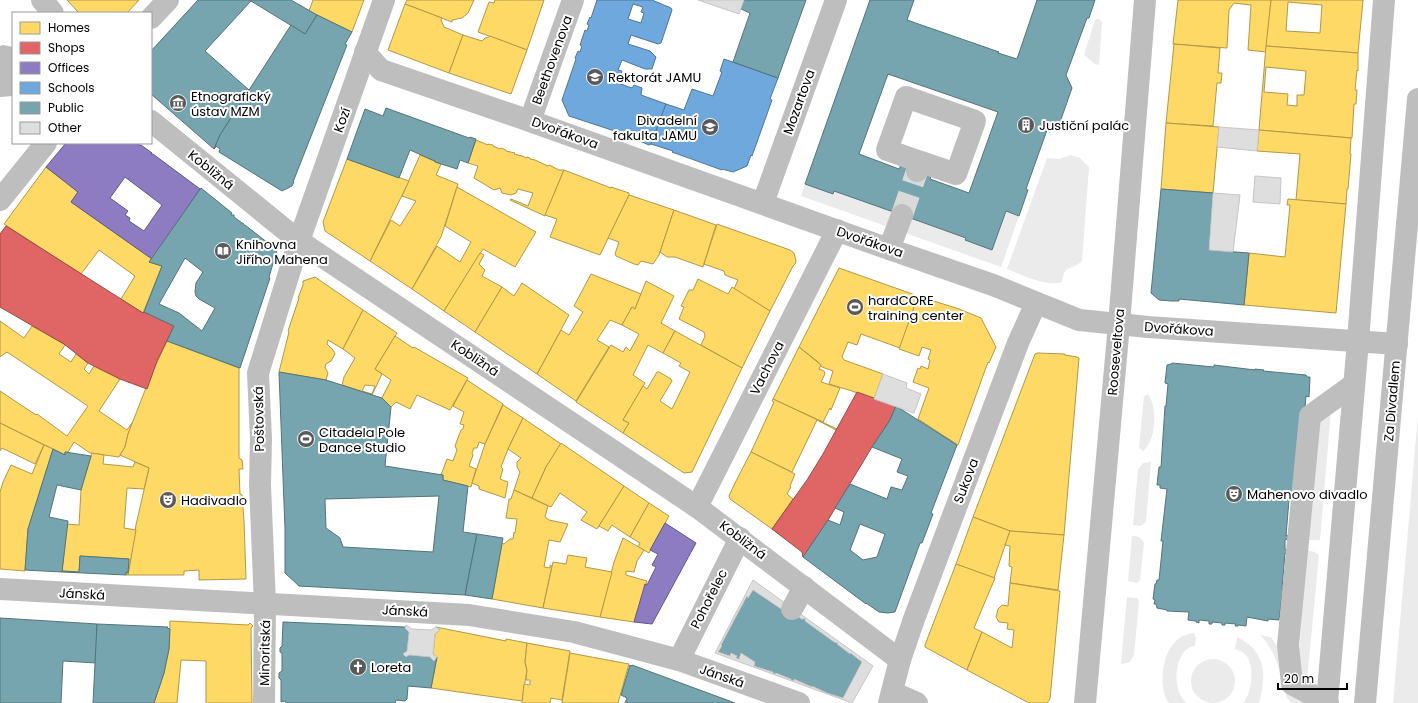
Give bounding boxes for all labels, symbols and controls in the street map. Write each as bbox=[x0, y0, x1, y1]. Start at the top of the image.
legend bbox=[12, 12, 152, 144]
street label: Beethovenova bbox=[527, 13, 577, 107]
text: Homes bbox=[48, 19, 90, 36]
text: Shops bbox=[48, 39, 85, 56]
text: Offices bbox=[48, 59, 89, 76]
school or university icon: Rektorát JAMU bbox=[585, 67, 605, 87]
street label: Mozartova bbox=[778, 67, 820, 137]
place label: Rektorát JAMU bbox=[608, 68, 701, 87]
text: Schools bbox=[48, 79, 95, 96]
place label: Etnografický ústav MZM bbox=[191, 87, 272, 121]
museum icon: Etnografický ústav MZM bbox=[168, 93, 188, 113]
text: Public bbox=[48, 99, 84, 116]
street label: Kozí bbox=[329, 105, 355, 135]
place label: Divadelní fakulta JAMU bbox=[613, 111, 697, 145]
street label: Dvořákova bbox=[529, 112, 601, 154]
building icon: Justiční palác bbox=[1016, 115, 1036, 135]
place label: Justiční palác bbox=[1039, 116, 1129, 135]
school or university icon: Divadelní fakulta JAMU bbox=[700, 117, 720, 137]
text: Other bbox=[48, 119, 82, 136]
street label: Kobližná bbox=[184, 146, 238, 194]
street label: Dvořákova bbox=[834, 222, 906, 262]
place label: Knihovna Jiřího Mahena bbox=[236, 235, 328, 269]
library icon: Knihovna Jiřího Mahena bbox=[213, 241, 233, 261]
place label: hardCORE training center bbox=[868, 291, 964, 325]
sports icon: hardCORE training center bbox=[845, 297, 865, 317]
street label: Rooseveltova bbox=[1103, 308, 1129, 396]
street label: Dvořákova bbox=[1144, 317, 1214, 341]
street label: Kobližná bbox=[447, 335, 503, 381]
street label: Vachova bbox=[745, 338, 789, 398]
street label: Za Divadlem bbox=[1379, 360, 1405, 442]
street label: Poštovská bbox=[249, 386, 269, 452]
place label: Citadela Pole Dance Studio bbox=[319, 423, 406, 457]
sports icon: Citadela Pole Dance Studio bbox=[296, 429, 316, 449]
street label: Sukova bbox=[949, 456, 983, 506]
theatre icon: Mahenovo divadlo bbox=[1224, 484, 1244, 504]
place label: Mahenovo divadlo bbox=[1247, 485, 1367, 504]
theatre icon: Hadivadlo bbox=[158, 490, 178, 510]
place label: Hadivadlo bbox=[181, 491, 247, 510]
street label: Kobližná bbox=[716, 516, 770, 564]
street label: Pohořelec bbox=[686, 566, 732, 632]
street label: Jánská bbox=[58, 583, 106, 605]
street label: Jánská bbox=[381, 600, 429, 622]
street label: Minoritská bbox=[255, 620, 275, 686]
church icon: Loreta bbox=[348, 657, 368, 677]
place label: Loreta bbox=[371, 658, 411, 677]
street label: Jánská bbox=[697, 659, 747, 693]
scale bar bbox=[1278, 665, 1347, 691]
text: 20 m bbox=[1284, 670, 1314, 687]

